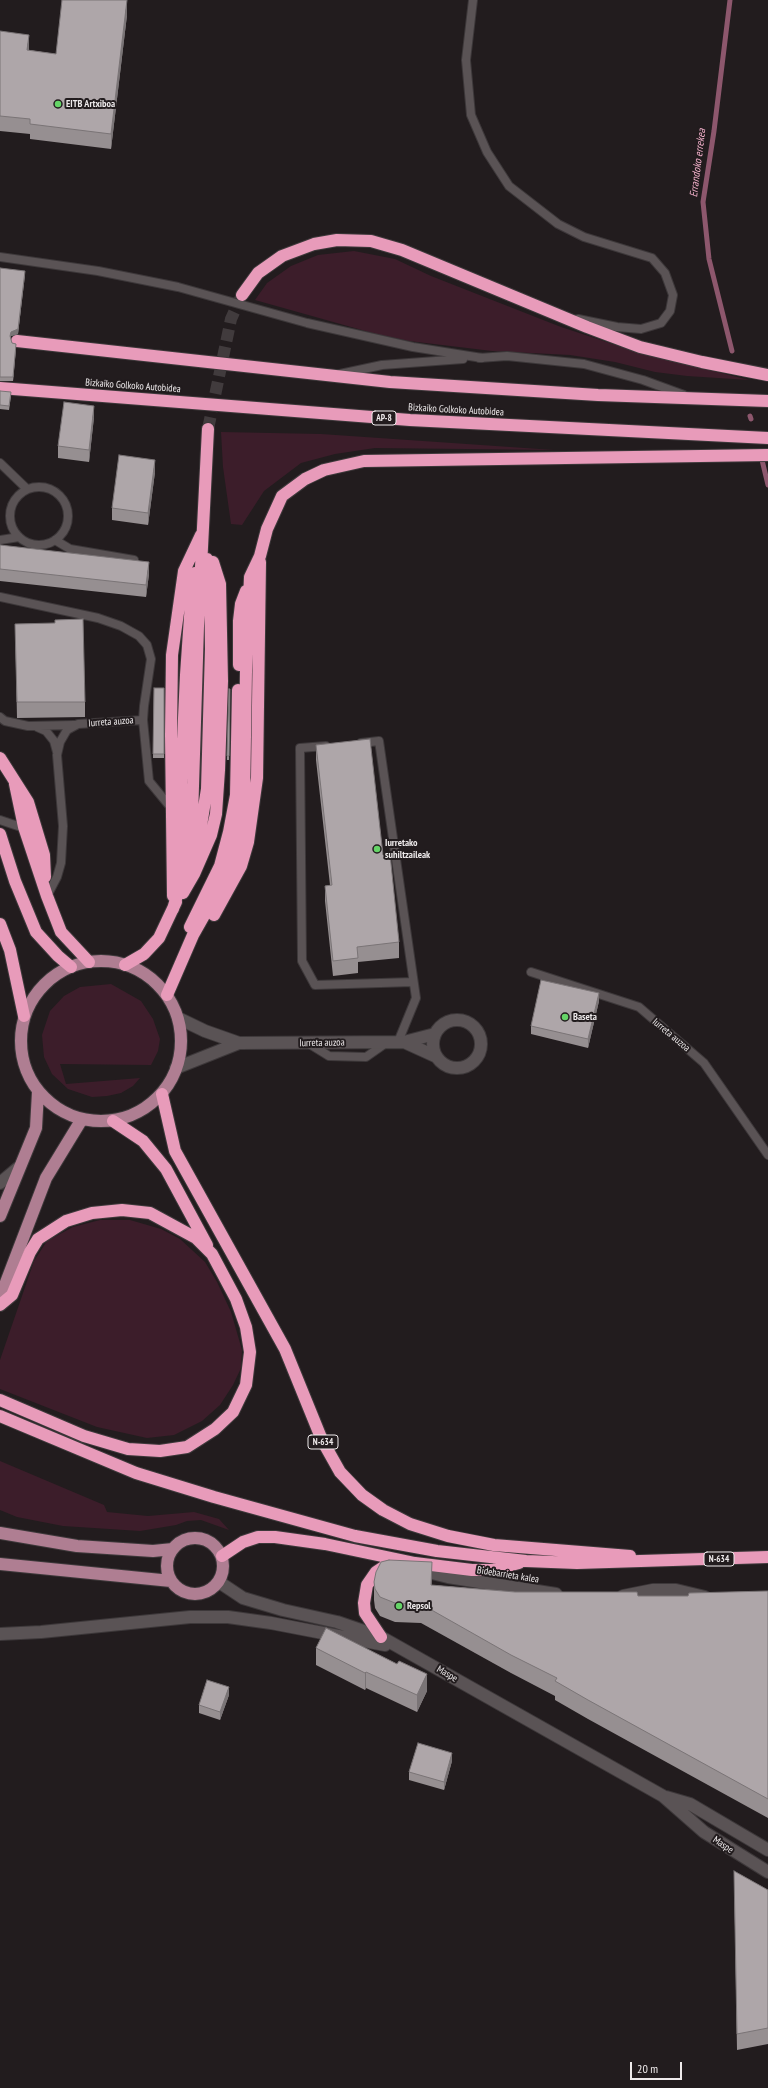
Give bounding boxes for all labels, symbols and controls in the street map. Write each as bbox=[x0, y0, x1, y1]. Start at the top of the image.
place label: EITB Artxiboa bbox=[66, 98, 115, 110]
marker: EITB Artxiboa bbox=[53, 99, 63, 109]
water label: Errandoko errekea bbox=[687, 128, 709, 198]
street label: Bizkaiko Golkoko Autobidea bbox=[85, 377, 181, 395]
street label: Bizkaiko Golkoko Autobidea bbox=[408, 402, 504, 418]
road number: AP-8 bbox=[372, 411, 396, 425]
street label: Iurreta auzoa bbox=[88, 714, 134, 730]
place label: Iurretako suhiltzaileak bbox=[385, 837, 430, 860]
marker: Iurretako suhiltzaileak bbox=[372, 844, 382, 854]
place label: Baseta bbox=[573, 1011, 597, 1023]
marker: Baseta bbox=[560, 1012, 570, 1022]
street label: Iurreta auzoa bbox=[650, 1016, 692, 1054]
street label: Iurreta auzoa bbox=[299, 1037, 345, 1049]
road number: N-634 bbox=[308, 1435, 338, 1449]
road number: N-634 bbox=[704, 1552, 734, 1566]
street label: Bidebarrieta kalea bbox=[476, 1564, 540, 1586]
place label: Repsol bbox=[407, 1600, 431, 1612]
marker: Repsol bbox=[394, 1601, 404, 1611]
street label: Maspe bbox=[434, 1663, 460, 1685]
street label: Maspe bbox=[710, 1834, 736, 1856]
scale bar bbox=[632, 2054, 684, 2080]
text: 20 m bbox=[637, 2061, 658, 2076]

